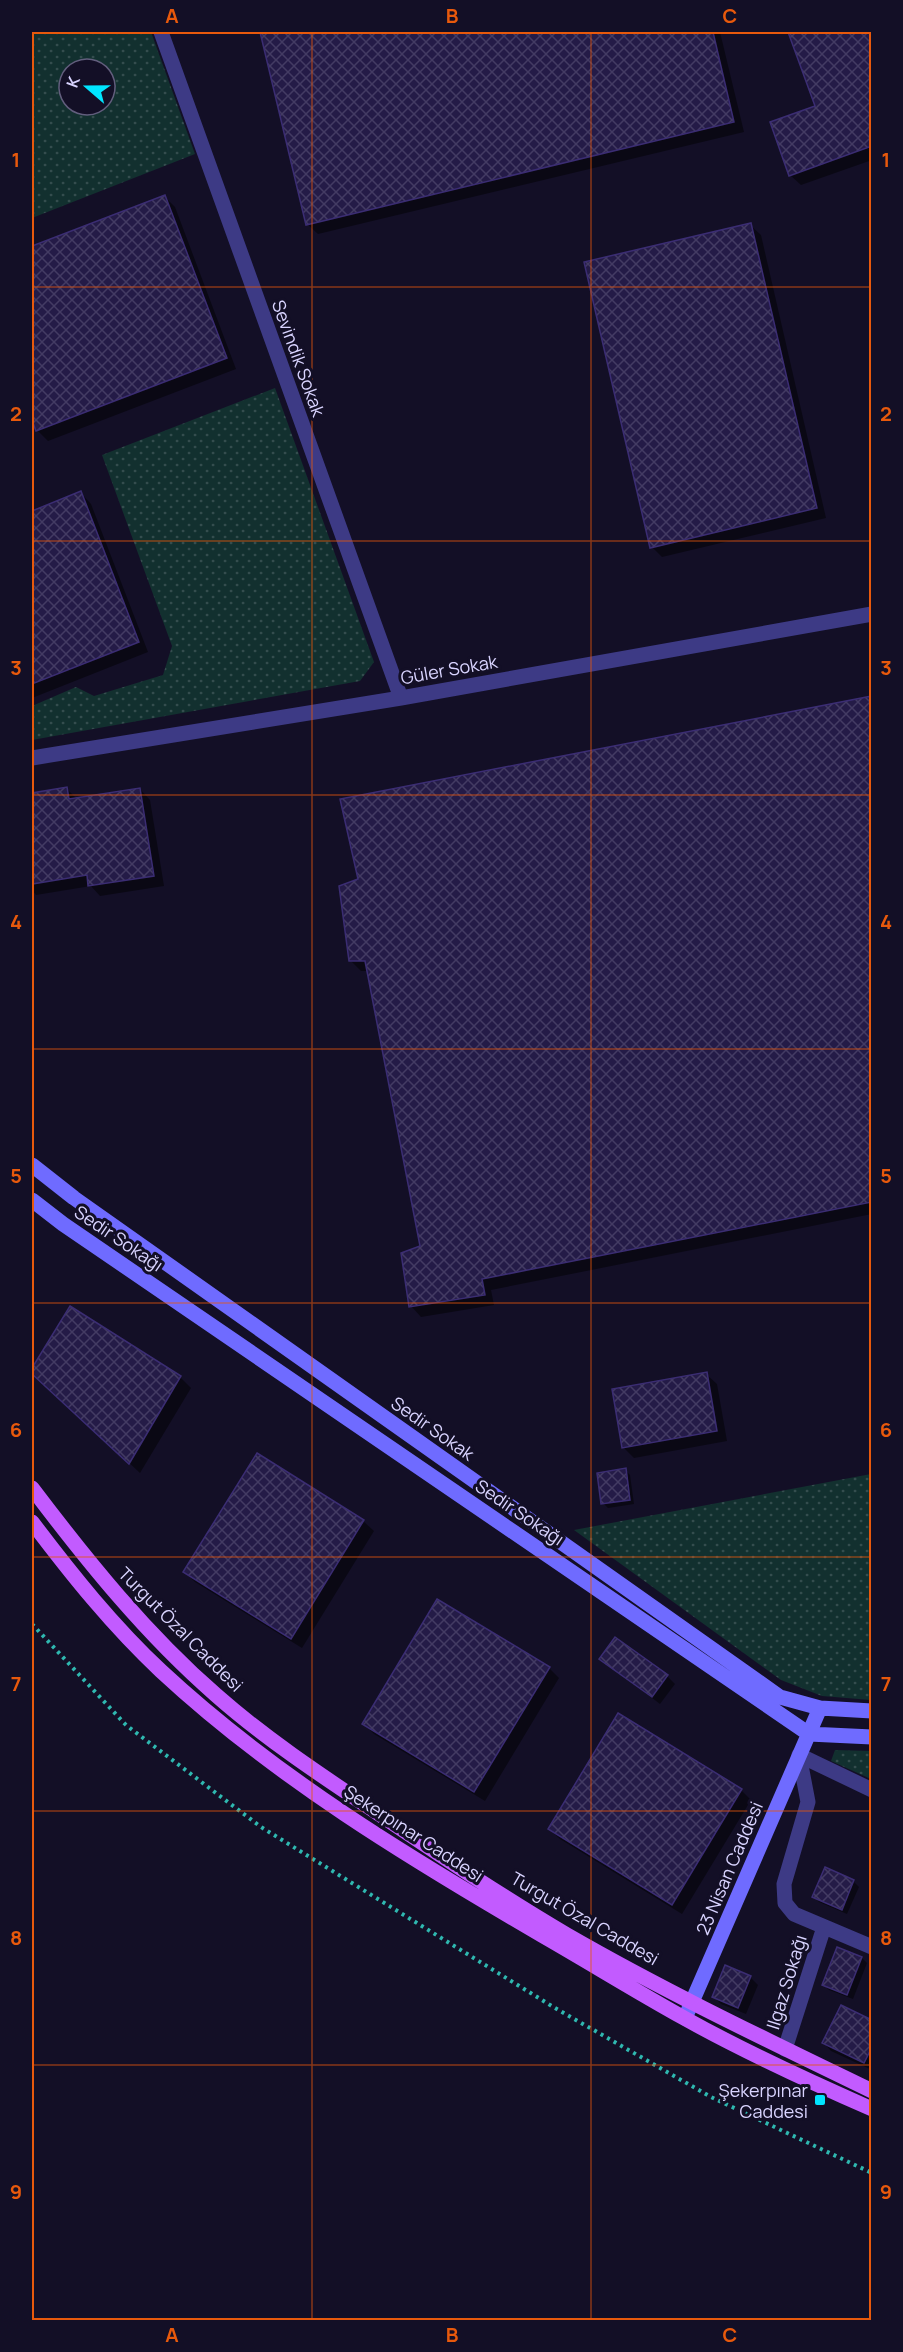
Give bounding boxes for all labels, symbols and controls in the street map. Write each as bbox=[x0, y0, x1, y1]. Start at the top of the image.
text: A bbox=[165, 2, 179, 29]
text: B bbox=[446, 2, 459, 29]
text: C bbox=[723, 2, 737, 29]
north arrow bbox=[57, 57, 117, 117]
text: K bbox=[61, 73, 85, 90]
text: 1 bbox=[12, 146, 20, 173]
text: 1 bbox=[882, 146, 890, 173]
street label: Sevindik Sokak bbox=[267, 296, 332, 421]
text: 2 bbox=[10, 400, 22, 427]
text: 2 bbox=[880, 400, 892, 427]
street label: Güler Sokak bbox=[399, 649, 500, 689]
text: 3 bbox=[10, 654, 22, 681]
text: 3 bbox=[880, 654, 892, 681]
text: 4 bbox=[10, 908, 22, 935]
text: 4 bbox=[880, 908, 892, 935]
text: 5 bbox=[10, 1162, 22, 1189]
text: 5 bbox=[880, 1162, 892, 1189]
street label: Sedir Sokağı bbox=[70, 1200, 168, 1276]
street label: Sedir Sokak bbox=[387, 1391, 480, 1466]
text: 6 bbox=[10, 1416, 22, 1443]
text: 6 bbox=[880, 1416, 892, 1443]
street label: Sedir Sokağı bbox=[471, 1474, 569, 1550]
street label: Turgut Özal Caddesi bbox=[113, 1561, 249, 1697]
text: 7 bbox=[11, 1670, 21, 1697]
text: 7 bbox=[881, 1670, 891, 1697]
street label: Şekerpınar Caddesi bbox=[340, 1779, 488, 1887]
street label: 23 Nisan Caddesi bbox=[690, 1798, 768, 1938]
street label: Turgut Özal Caddesi bbox=[507, 1866, 663, 1970]
text: 8 bbox=[10, 1924, 22, 1951]
text: 8 bbox=[880, 1924, 892, 1951]
street label: Ilgaz Sokağı bbox=[760, 1932, 812, 2032]
place label: Şekerpınar Caddesi bbox=[719, 2078, 809, 2123]
marker: Şekerpınar Caddesi bbox=[813, 2093, 827, 2107]
text: 9 bbox=[10, 2178, 22, 2205]
text: 9 bbox=[880, 2178, 892, 2205]
text: A bbox=[165, 2321, 179, 2348]
text: B bbox=[446, 2321, 459, 2348]
text: C bbox=[723, 2321, 737, 2348]

